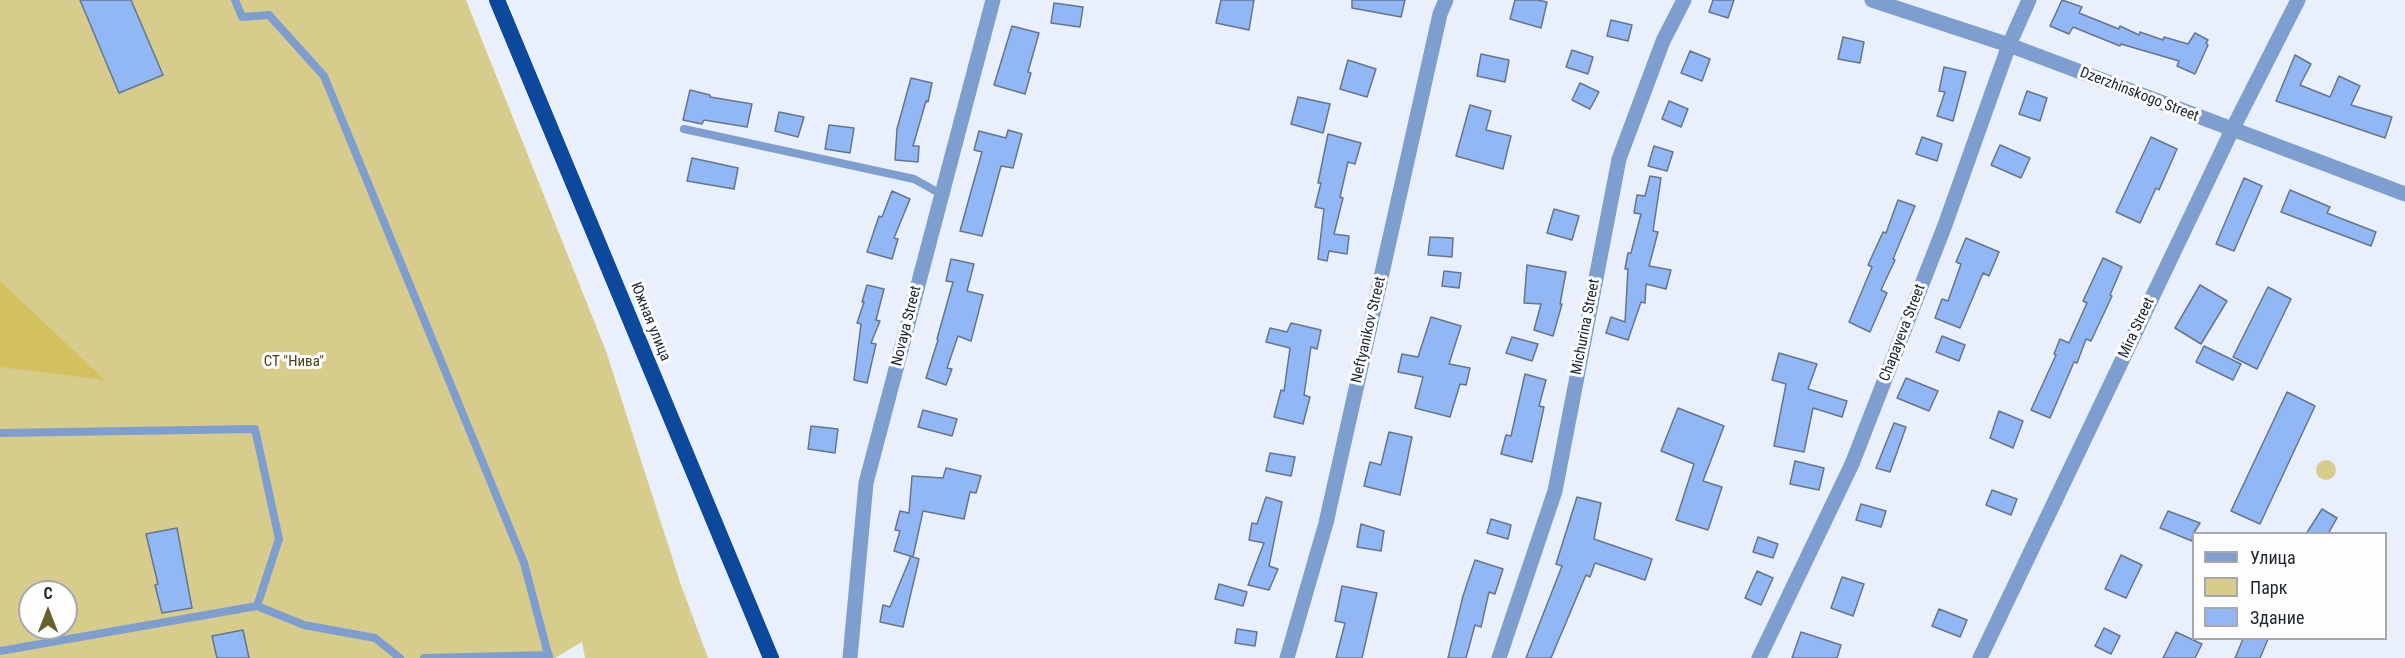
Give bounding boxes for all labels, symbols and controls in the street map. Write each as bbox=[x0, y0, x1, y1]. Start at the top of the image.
street label: Dzerzhinskogo Street bbox=[2077, 64, 2201, 126]
street label: Neftyanikov Street bbox=[1348, 275, 1390, 385]
street label: Michurina Street bbox=[1568, 278, 1604, 376]
street label: Южная улица bbox=[626, 280, 674, 364]
street label: Chapayeva Street bbox=[1876, 282, 1930, 384]
street label: Novaya Street bbox=[888, 284, 926, 368]
street label: Mira Street bbox=[2115, 295, 2159, 361]
park label: СТ "Нива" bbox=[264, 353, 324, 371]
legend bbox=[2192, 532, 2387, 640]
text: Улица bbox=[2250, 547, 2296, 568]
text: Парк bbox=[2250, 577, 2287, 598]
north arrow bbox=[18, 580, 78, 640]
text: С bbox=[43, 584, 53, 603]
text: Здание bbox=[2250, 607, 2304, 628]

